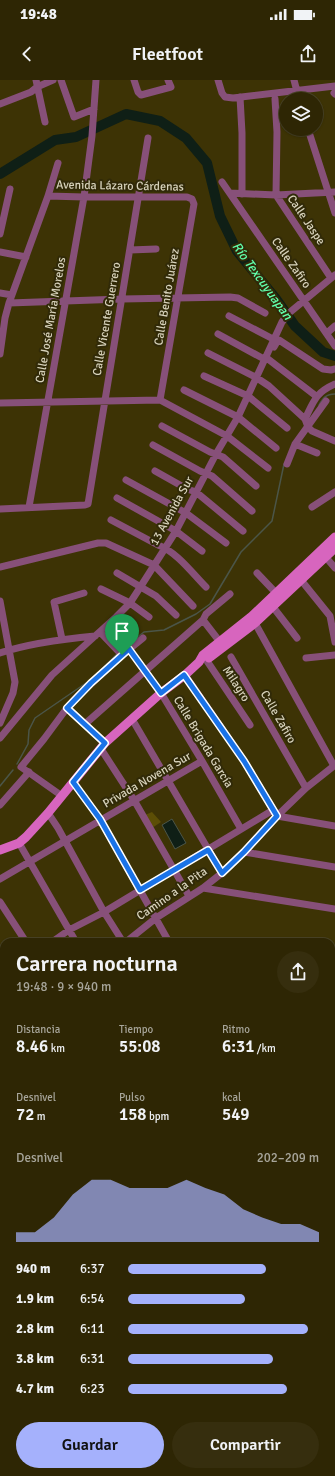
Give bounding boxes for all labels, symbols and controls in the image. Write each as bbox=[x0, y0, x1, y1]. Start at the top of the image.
text: 19:48 bbox=[20, 5, 57, 23]
icon: back bbox=[16, 43, 38, 65]
text: Fleetfoot bbox=[132, 43, 203, 65]
icon: share bbox=[297, 43, 319, 65]
map controls bbox=[279, 92, 323, 136]
button: layers bbox=[279, 92, 323, 136]
street label: Avenida Lázaro Cárdenas bbox=[56, 177, 184, 195]
street label: Calle Jaspe bbox=[284, 192, 328, 248]
street label: Calle Zafiro bbox=[268, 235, 314, 291]
water label: Río Texcuyuapan bbox=[228, 239, 296, 324]
street label: Calle Benito Juárez bbox=[151, 247, 183, 347]
street label: Calle José María Morelos bbox=[33, 256, 69, 384]
street label: Calle Vicente Guerrero bbox=[90, 261, 124, 377]
street label: 13 Avenida Sur bbox=[147, 473, 197, 548]
pin bbox=[105, 614, 139, 655]
icon: arrive bbox=[111, 620, 133, 642]
street label: Milagro bbox=[219, 663, 253, 705]
street label: Calle Zafiro bbox=[257, 688, 299, 746]
street label: Calle Brigada García bbox=[170, 693, 236, 791]
street label: Privada Novena Sur bbox=[100, 748, 194, 811]
street label: Camino a la Pita bbox=[134, 864, 210, 924]
text: Carrera nocturna bbox=[16, 950, 178, 977]
button: share bbox=[277, 951, 319, 993]
text: 19:48 · 9 × 940 m bbox=[16, 979, 111, 995]
text: Distancia bbox=[16, 1023, 60, 1036]
text: Tiempo bbox=[119, 1023, 153, 1036]
text: Ritmo bbox=[222, 1023, 250, 1036]
text: 8.46 bbox=[16, 1036, 48, 1057]
text: 55:08 bbox=[119, 1036, 161, 1057]
text: 6:31 bbox=[222, 1036, 254, 1057]
text: km bbox=[48, 1042, 65, 1055]
text: /km bbox=[254, 1042, 276, 1055]
text: Desnivel bbox=[16, 1091, 56, 1104]
text: Pulso bbox=[119, 1091, 145, 1104]
text: kcal bbox=[222, 1091, 241, 1104]
text: 72 bbox=[16, 1104, 34, 1125]
text: 158 bbox=[119, 1104, 147, 1125]
text: 549 bbox=[222, 1104, 250, 1125]
text: m bbox=[34, 1110, 46, 1123]
text: bpm bbox=[147, 1110, 169, 1123]
text: Desnivel bbox=[16, 1150, 63, 1166]
text: 202–209 m bbox=[257, 1150, 319, 1166]
text: 940 m bbox=[16, 1261, 50, 1277]
text: 6:37 bbox=[80, 1261, 105, 1277]
text: 1.9 km bbox=[16, 1291, 54, 1307]
text: 6:54 bbox=[80, 1291, 105, 1307]
text: 2.8 km bbox=[16, 1321, 54, 1337]
text: 6:11 bbox=[80, 1321, 105, 1337]
text: 3.8 km bbox=[16, 1351, 54, 1367]
text: 6:31 bbox=[80, 1351, 105, 1367]
text: 4.7 km bbox=[16, 1381, 54, 1397]
text: 6:23 bbox=[80, 1381, 105, 1397]
button: Guardar bbox=[16, 1422, 164, 1468]
button: Compartir bbox=[172, 1422, 319, 1468]

